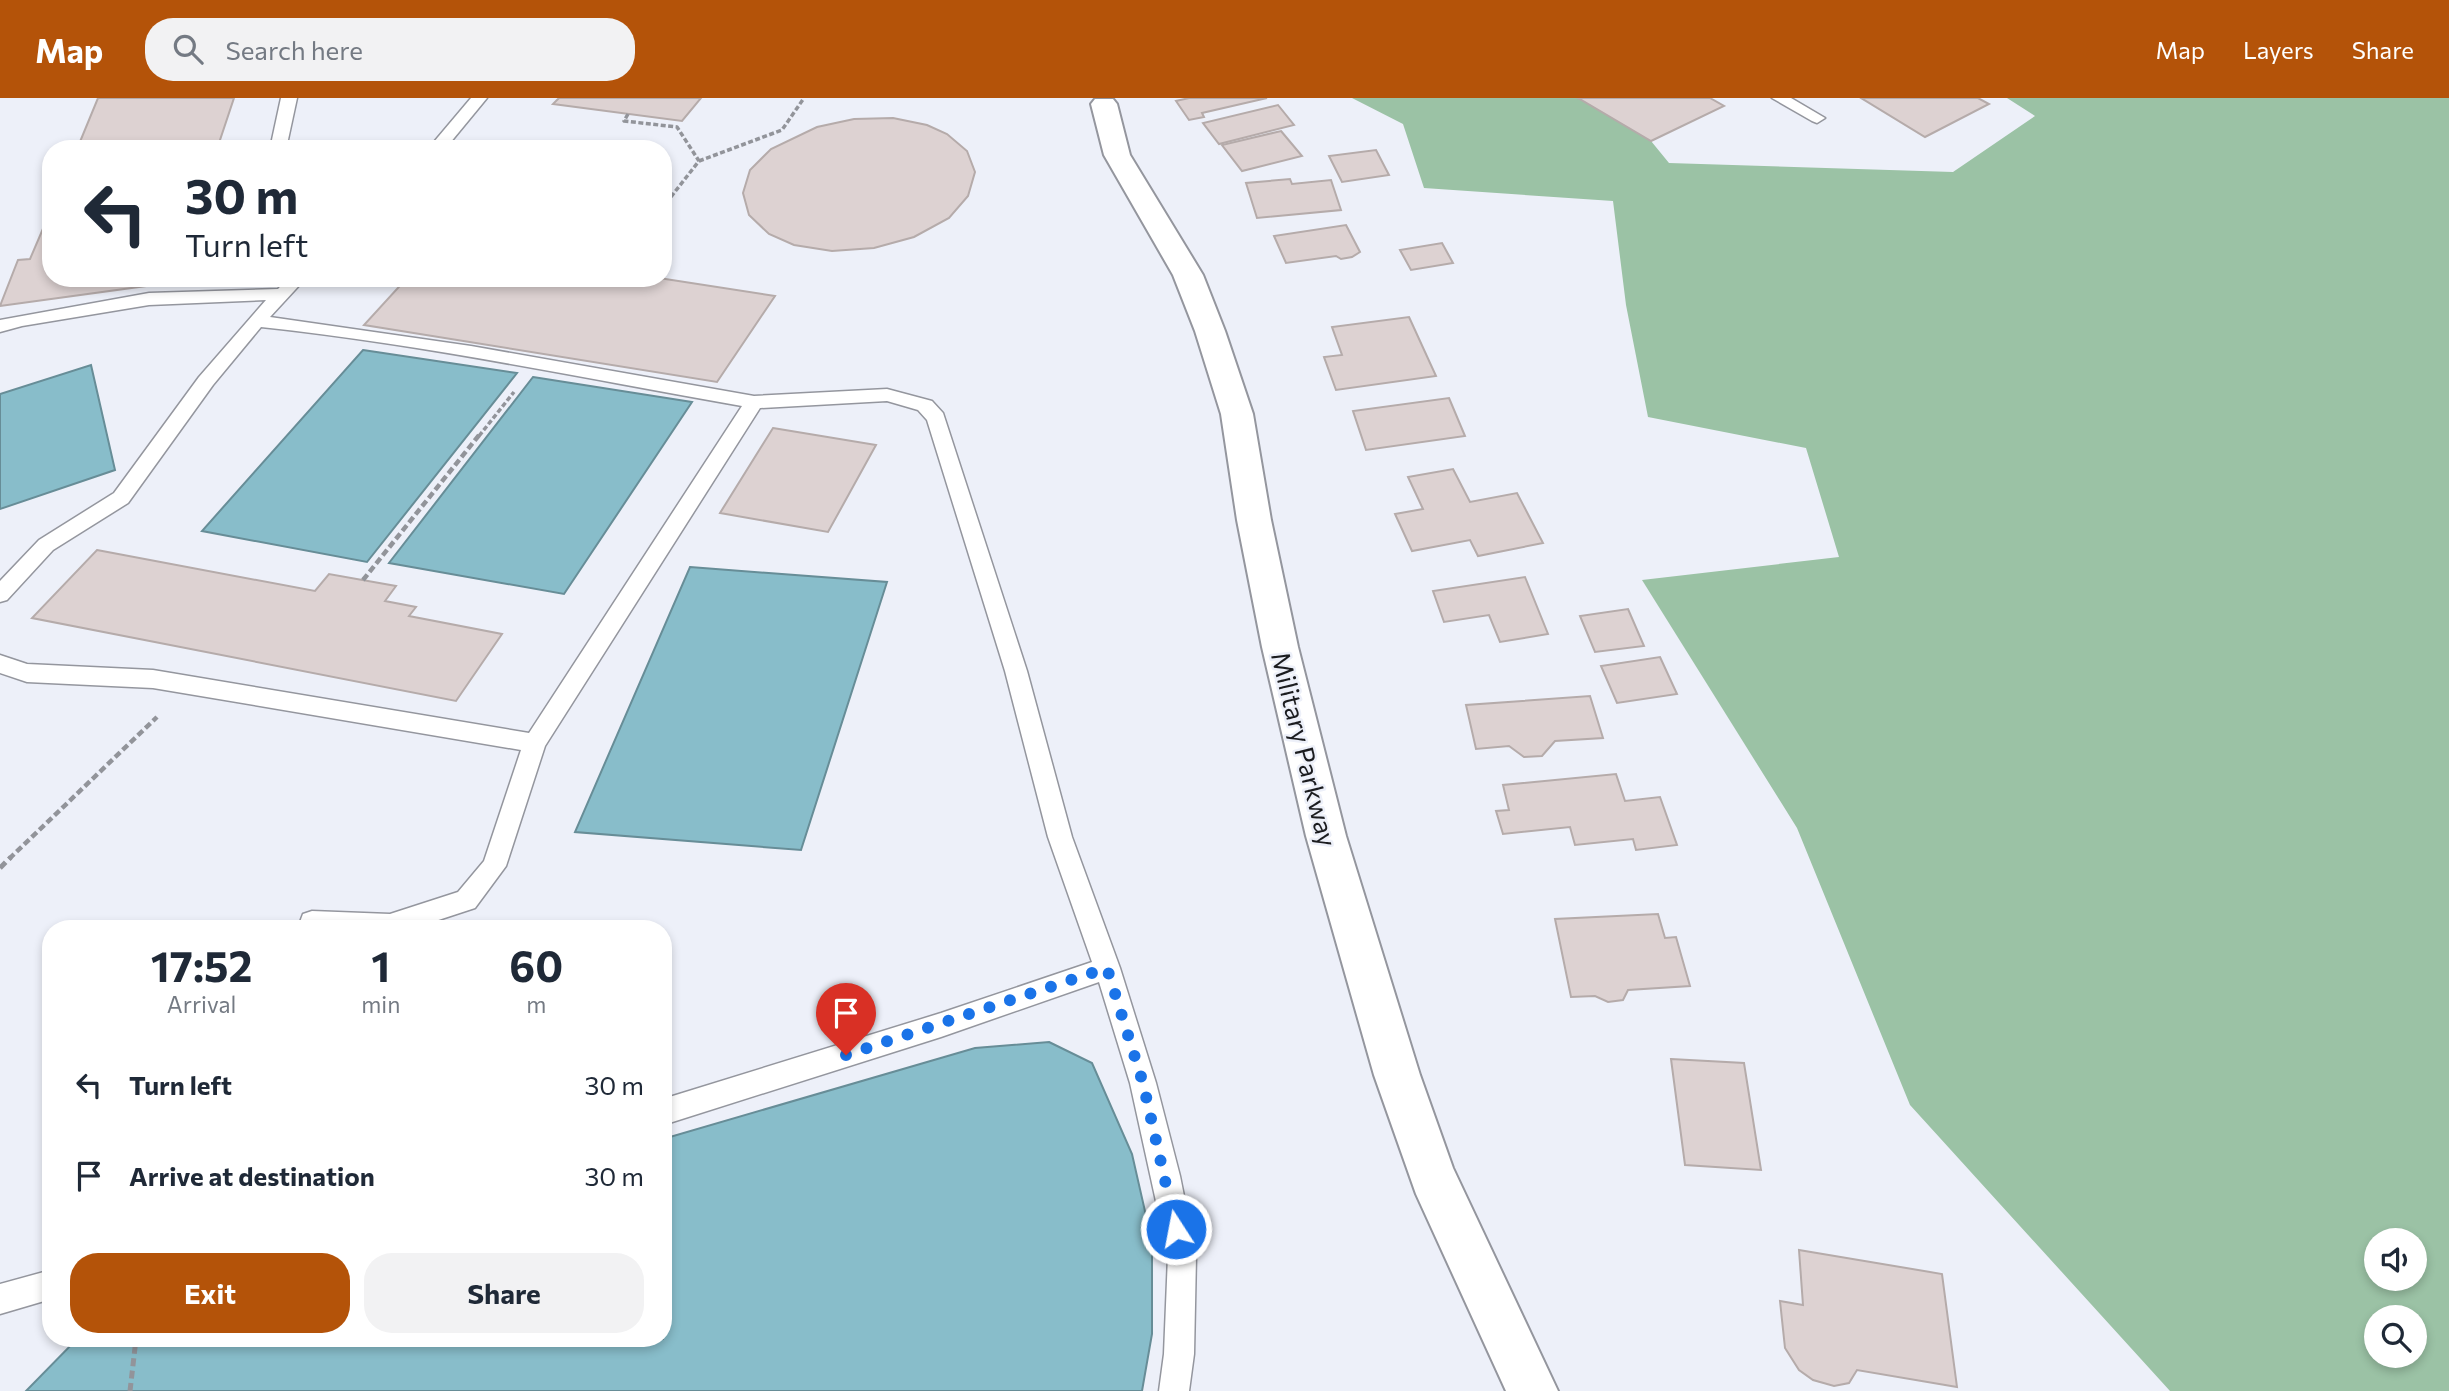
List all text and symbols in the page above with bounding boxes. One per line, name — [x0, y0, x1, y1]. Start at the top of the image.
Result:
search box — [145, 18, 635, 81]
text: Map — [35, 29, 103, 70]
icon: search — [169, 30, 207, 68]
text: Search here — [225, 34, 363, 65]
text: Map — [2156, 35, 2205, 64]
text: Layers — [2243, 35, 2314, 64]
text: Share — [2352, 35, 2414, 64]
text: 30 m — [185, 164, 298, 224]
icon: left — [70, 168, 161, 259]
text: Turn left — [185, 224, 309, 264]
street label: Military Parkway — [1266, 648, 1344, 850]
text: 17:52 — [151, 939, 252, 991]
text: 1 — [371, 939, 390, 991]
text: 60 — [509, 939, 563, 991]
pin — [816, 983, 876, 1055]
text: Arrival — [167, 990, 236, 1018]
text: min — [361, 990, 400, 1018]
text: m — [526, 990, 546, 1018]
icon: arrive — [827, 994, 865, 1032]
icon: left — [70, 1066, 108, 1104]
text: Turn left — [129, 1069, 232, 1100]
text: 30 m — [585, 1069, 644, 1100]
icon: arrive — [70, 1157, 108, 1195]
text: Arrive at destination — [129, 1160, 375, 1191]
text: 30 m — [585, 1160, 644, 1191]
position arrow — [1139, 1192, 1213, 1266]
map controls — [2364, 1228, 2427, 1368]
button: sound — [2364, 1228, 2427, 1291]
button: Exit — [70, 1253, 350, 1333]
button: Share — [364, 1253, 644, 1333]
button: search — [2364, 1305, 2427, 1368]

